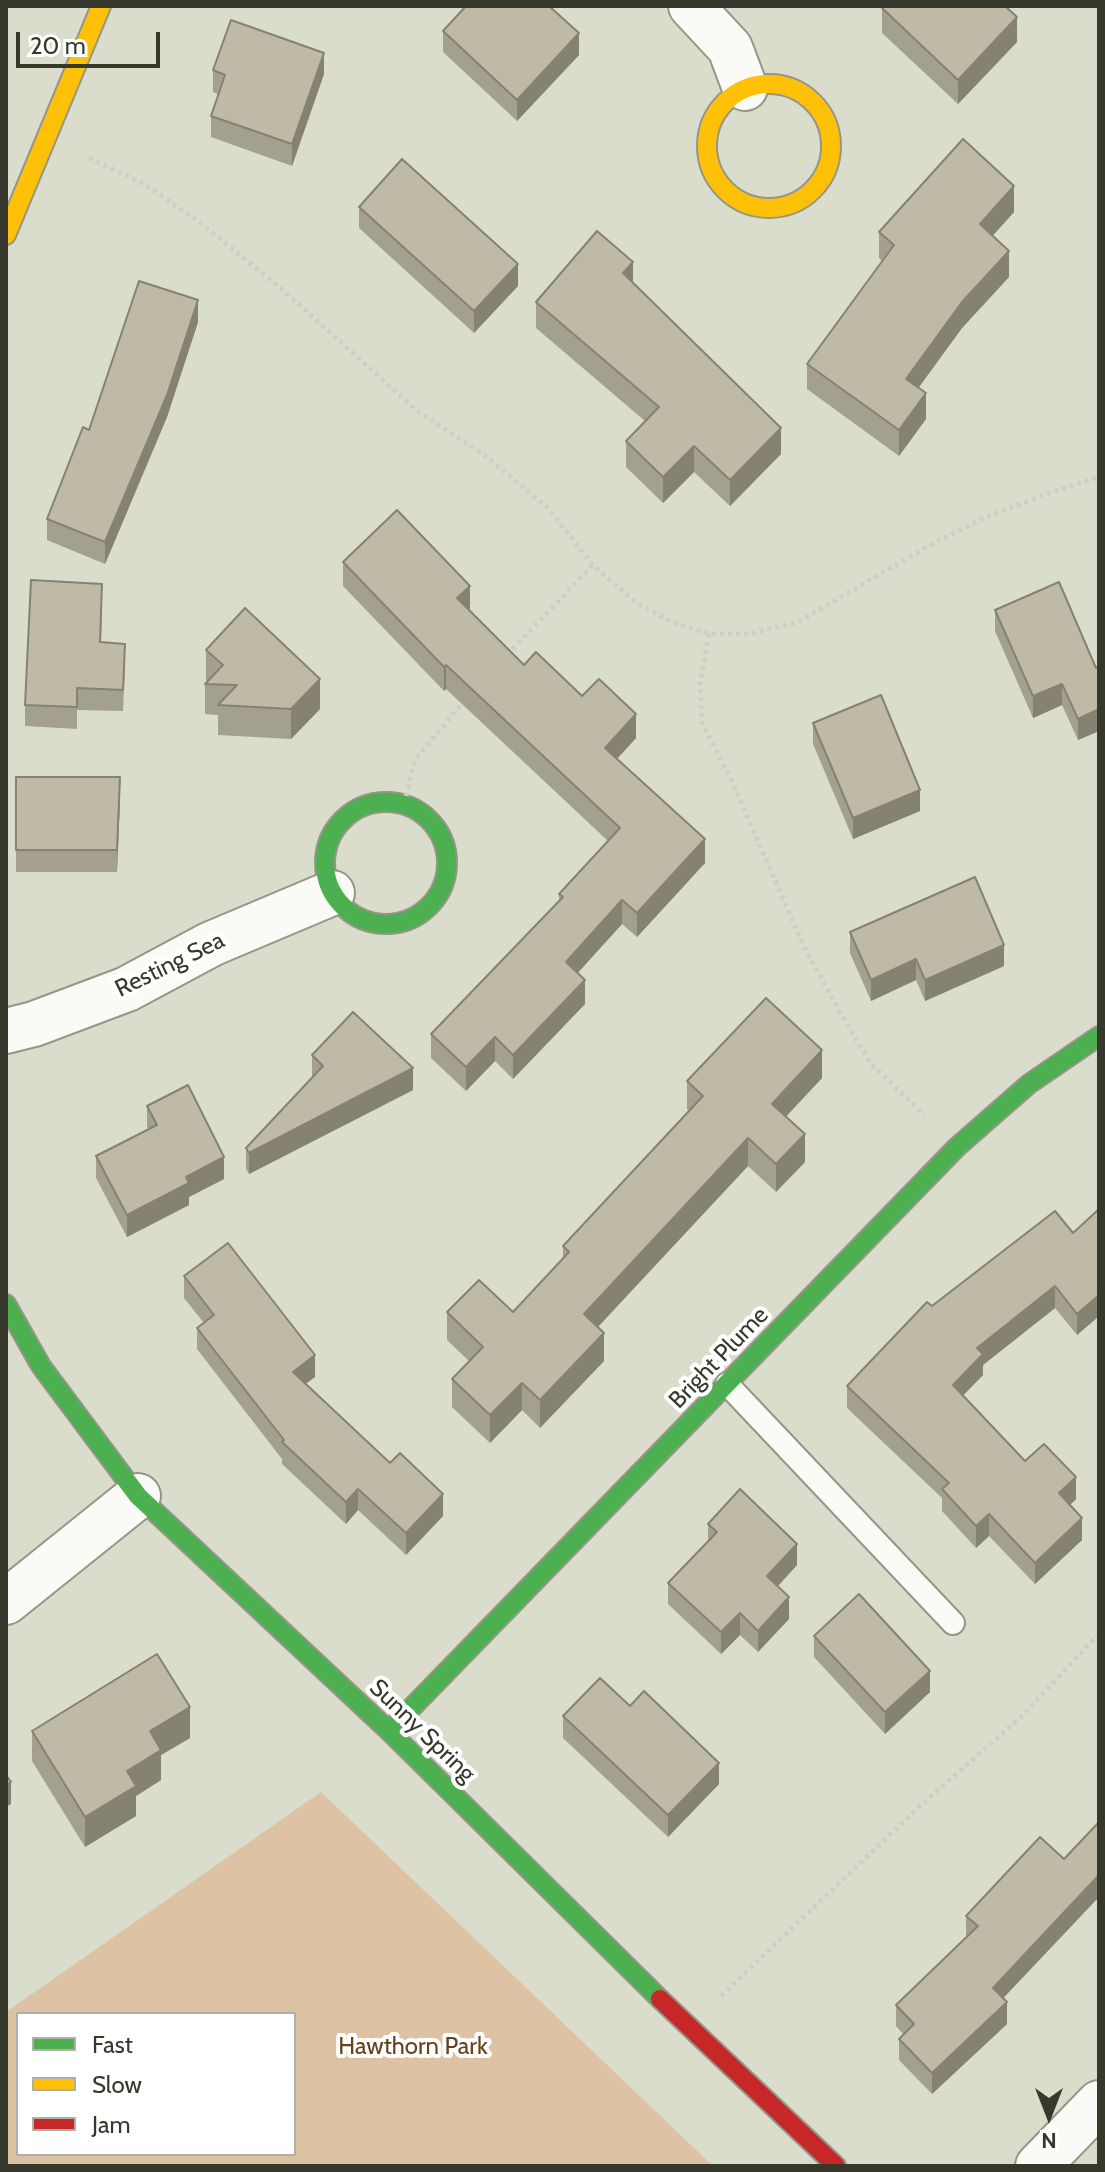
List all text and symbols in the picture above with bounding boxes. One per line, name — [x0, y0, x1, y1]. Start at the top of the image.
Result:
scale bar — [20, 16, 164, 66]
text: 20 m — [30, 31, 86, 60]
street label: Resting Sea — [111, 926, 229, 1004]
street label: Bright Plume — [663, 1301, 775, 1415]
street label: Sunny Spring — [363, 1673, 481, 1789]
legend — [16, 2012, 296, 2156]
text: Fast — [92, 2030, 133, 2059]
park label: Hawthorn Park — [338, 2033, 488, 2061]
text: Slow — [92, 2070, 142, 2099]
north arrow — [1009, 2076, 1089, 2156]
text: Jam — [92, 2110, 130, 2139]
text: N — [1041, 2127, 1057, 2154]

